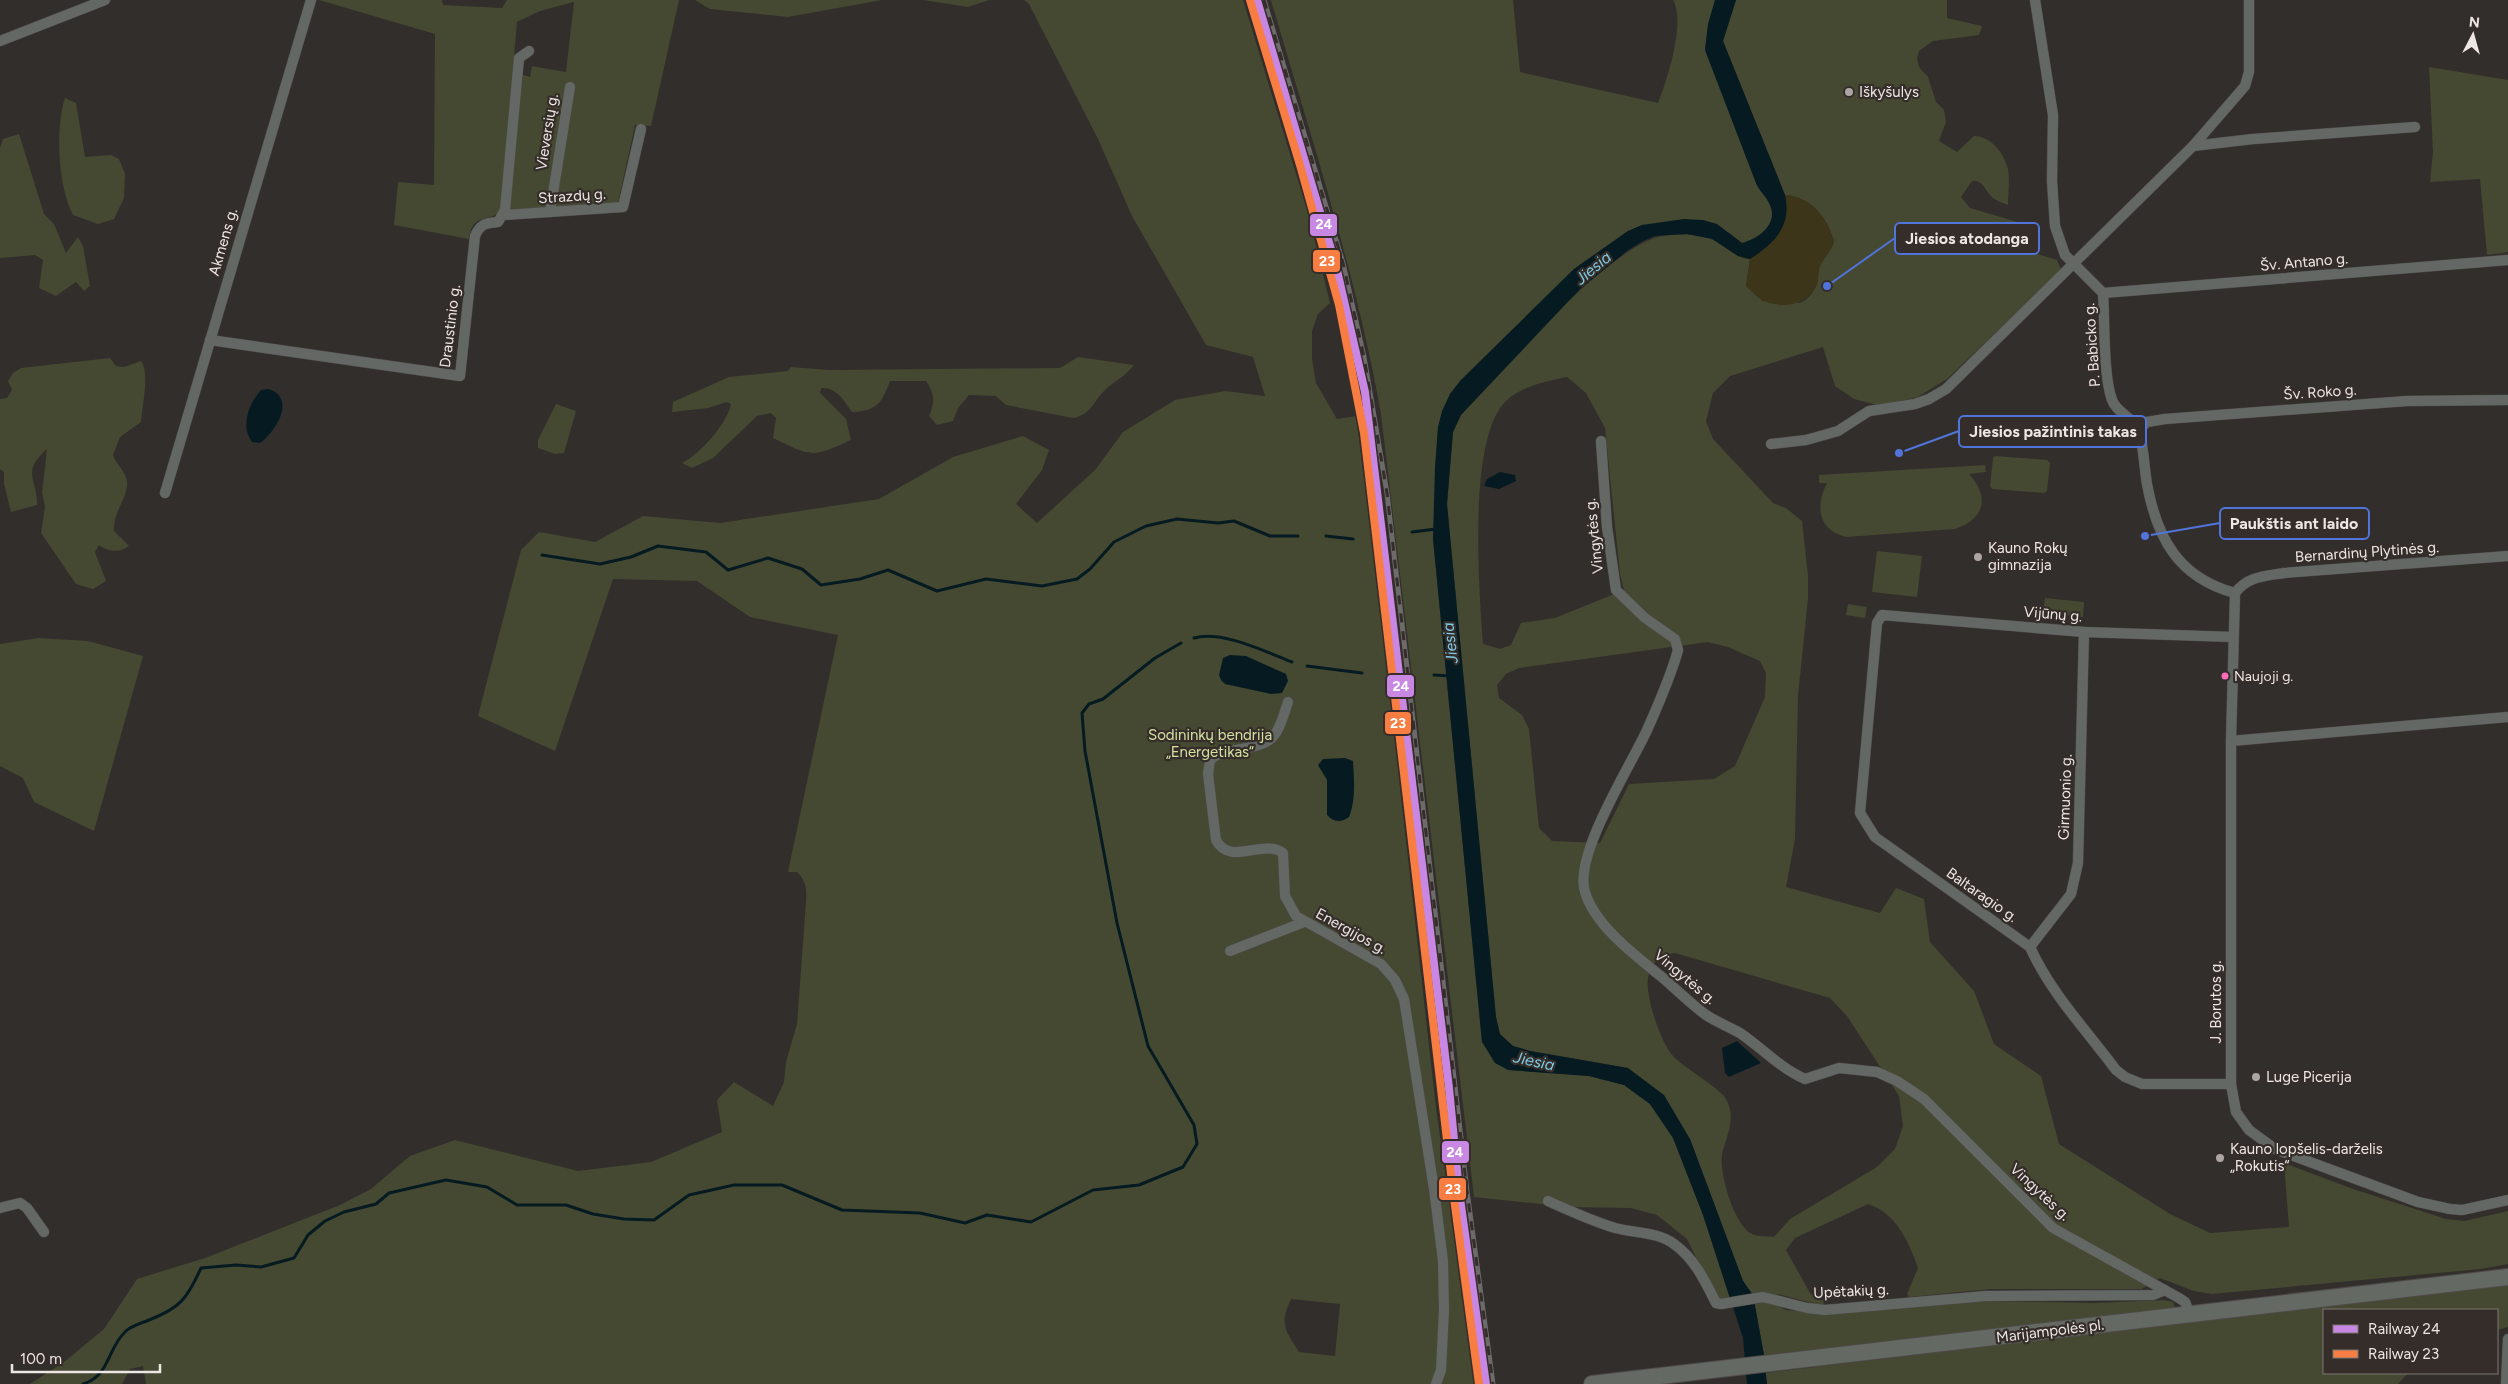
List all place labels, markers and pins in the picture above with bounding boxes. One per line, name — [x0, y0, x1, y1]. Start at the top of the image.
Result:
place label: Iškyšulys — [1859, 83, 1919, 101]
marker: Iškyšulys — [1843, 86, 1855, 98]
callout: Jiesios atodanga — [1895, 223, 2039, 254]
callout: Jiesios pažintinis takas — [1959, 416, 2146, 447]
callout: Paukštis ant laido — [2220, 508, 2369, 539]
place label: Kauno Rokų gimnazija — [1988, 539, 2068, 574]
marker: Kauno Rokų gimnazija — [1972, 551, 1984, 563]
place label: Naujoji g. — [2234, 668, 2293, 685]
marker: Naujoji g. — [2220, 671, 2230, 681]
place label: Luge Picerija — [2266, 1068, 2352, 1086]
marker: Luge Picerija — [2250, 1071, 2262, 1083]
place label: Kauno lopšelis-darželis „Rokutis“ — [2230, 1140, 2383, 1175]
marker: Kauno lopšelis-darželis „Rokutis“ — [2214, 1152, 2226, 1164]

